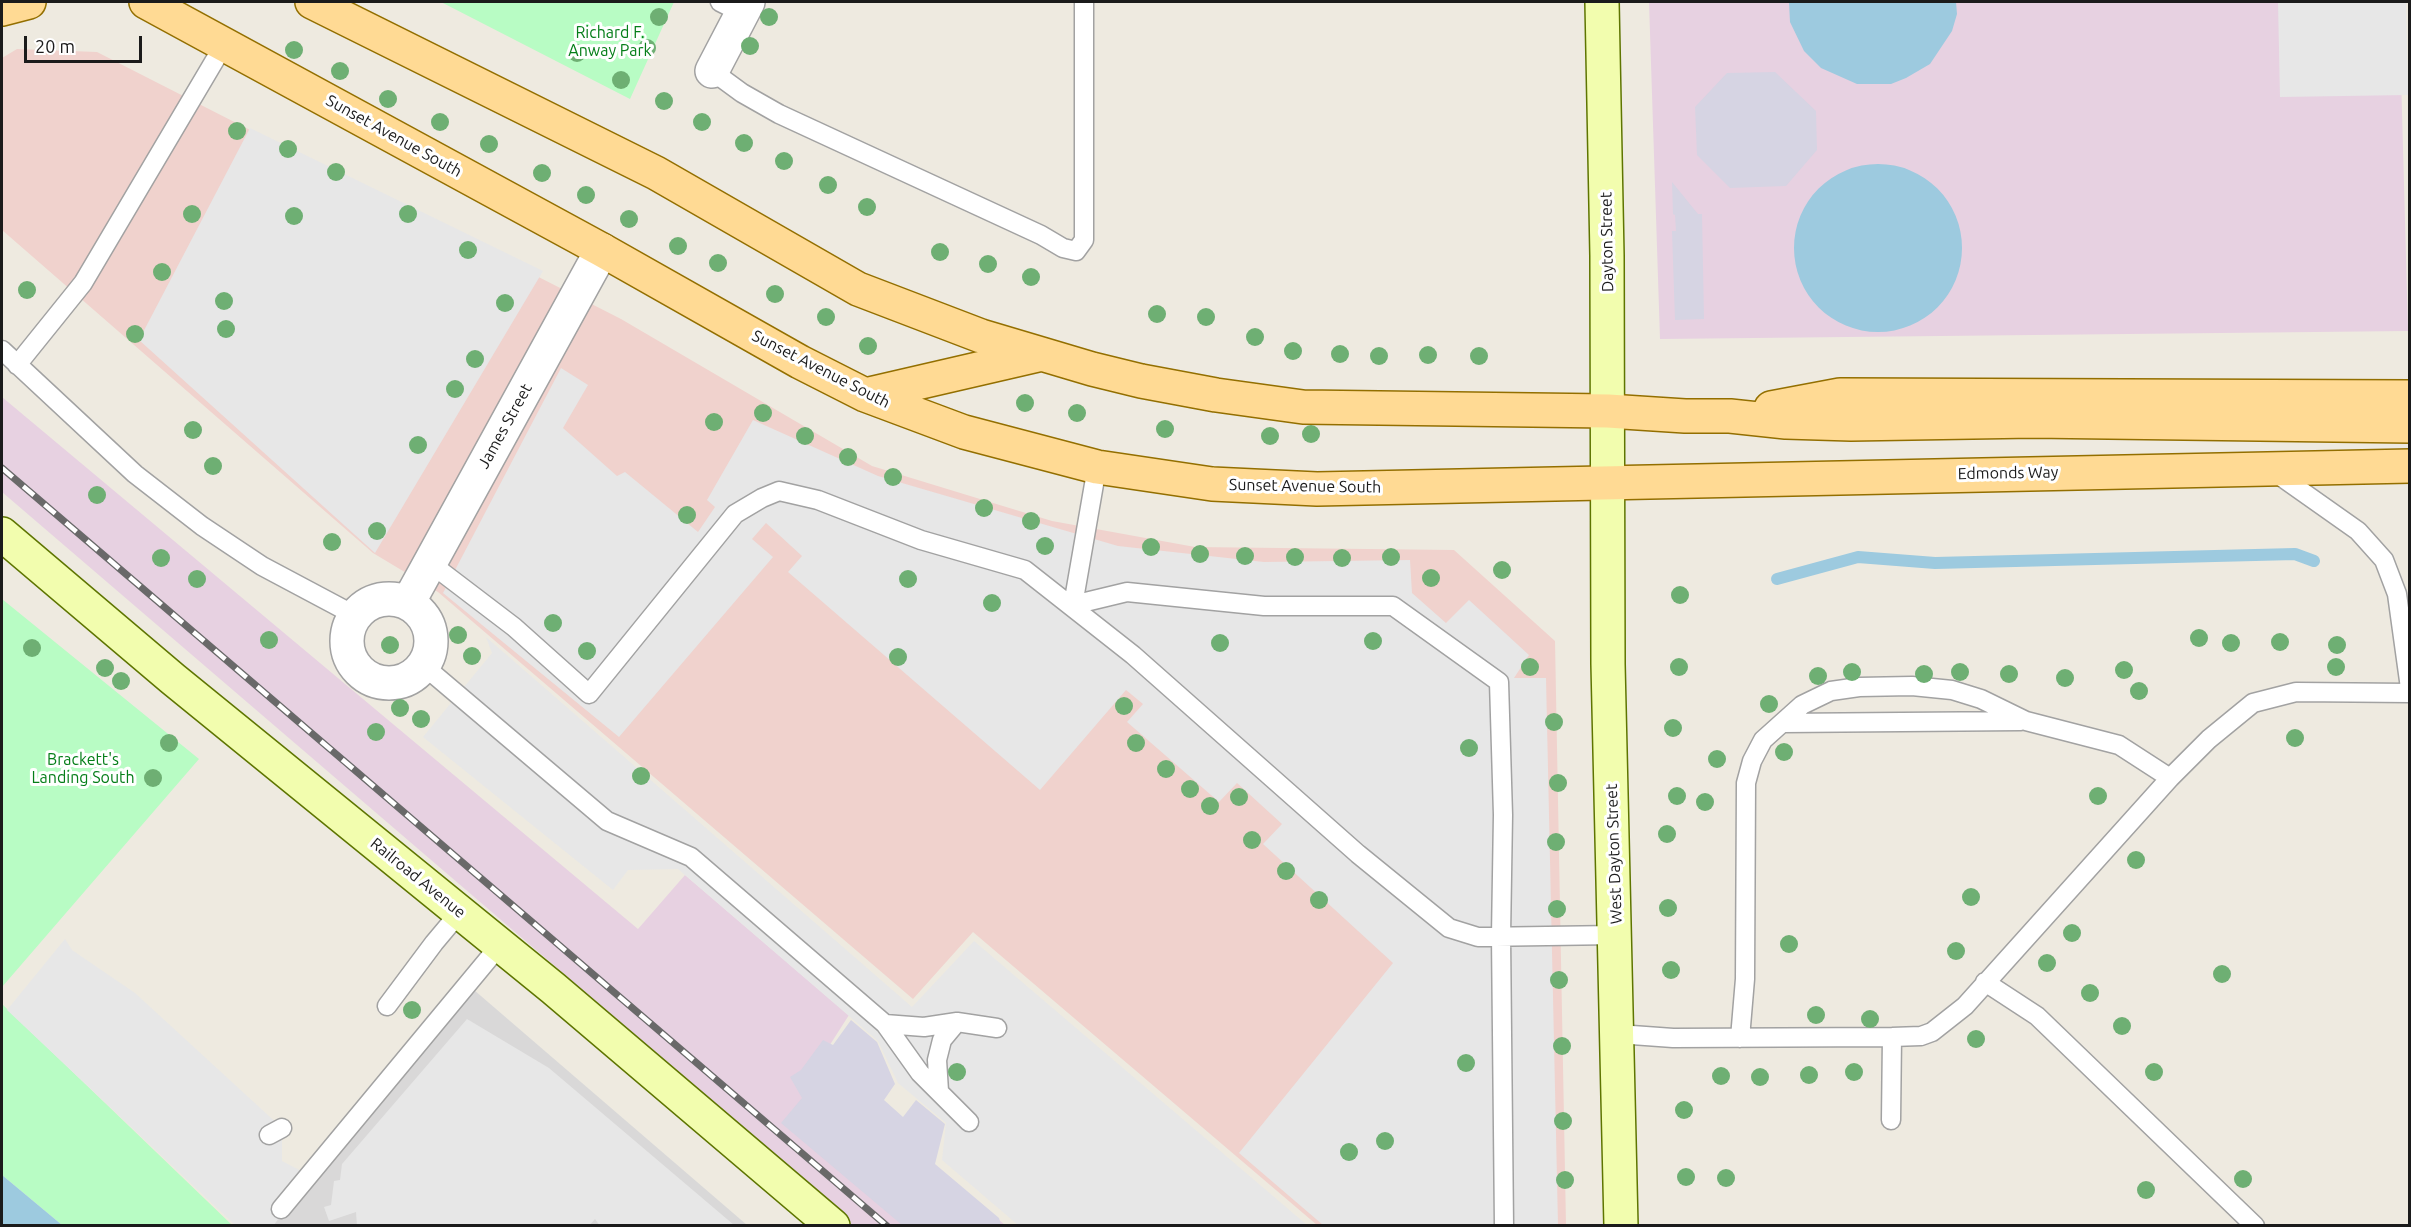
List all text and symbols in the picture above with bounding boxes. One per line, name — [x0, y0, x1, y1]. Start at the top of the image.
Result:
park label: Richard F. Anway Park — [568, 23, 652, 61]
scale bar — [27, 24, 146, 62]
text: 20 m — [35, 36, 75, 56]
street label: Sunset Avenue South — [323, 91, 465, 181]
street label: Dayton Street — [1597, 192, 1617, 292]
street label: Sunset Avenue South — [749, 326, 893, 412]
street label: James Street — [474, 380, 536, 472]
street label: Edmonds Way — [1957, 463, 2059, 483]
street label: Sunset Avenue South — [1229, 475, 1381, 497]
park label: Brackett's Landing South — [31, 750, 135, 788]
street label: West Dayton Street — [1602, 783, 1626, 925]
street label: Railroad Avenue — [367, 834, 469, 922]

